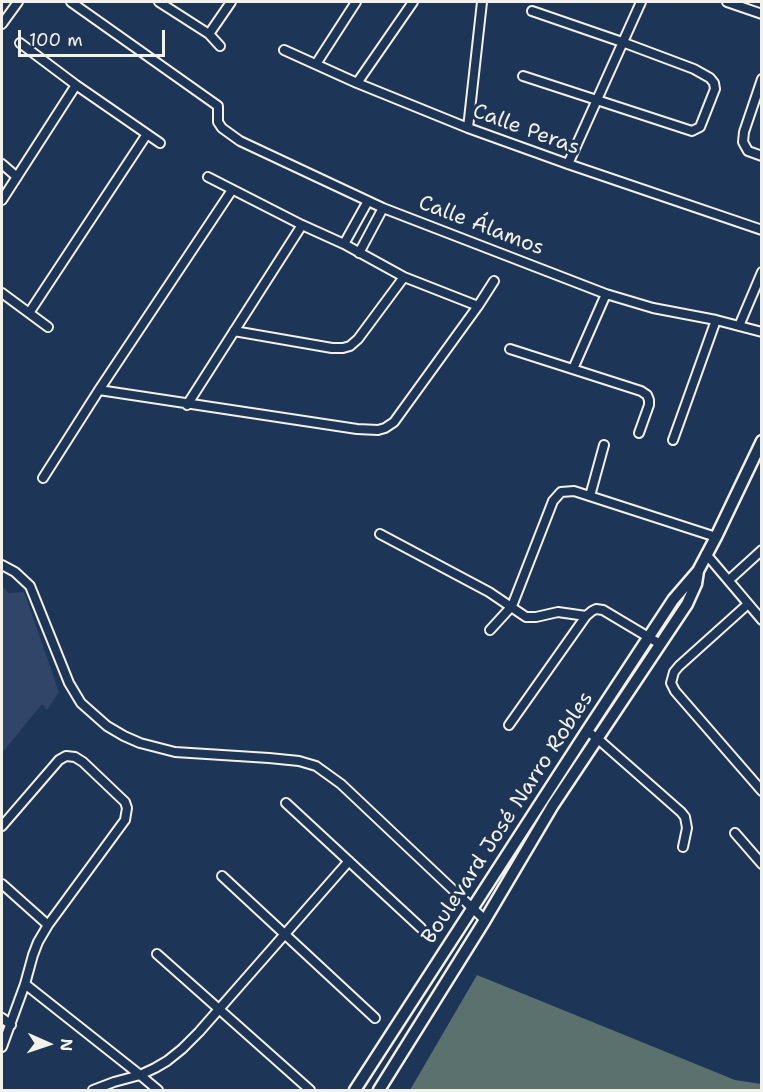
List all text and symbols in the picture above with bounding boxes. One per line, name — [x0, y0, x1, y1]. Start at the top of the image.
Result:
scale bar — [21, 18, 168, 56]
text: 100 m — [29, 28, 83, 52]
street label: Calle Peras — [469, 99, 583, 161]
street label: Calle Álamos — [415, 191, 547, 261]
street label: Boulevard José Narro Robles — [417, 687, 599, 949]
north arrow — [18, 1014, 78, 1074]
text: N — [56, 1038, 77, 1052]

